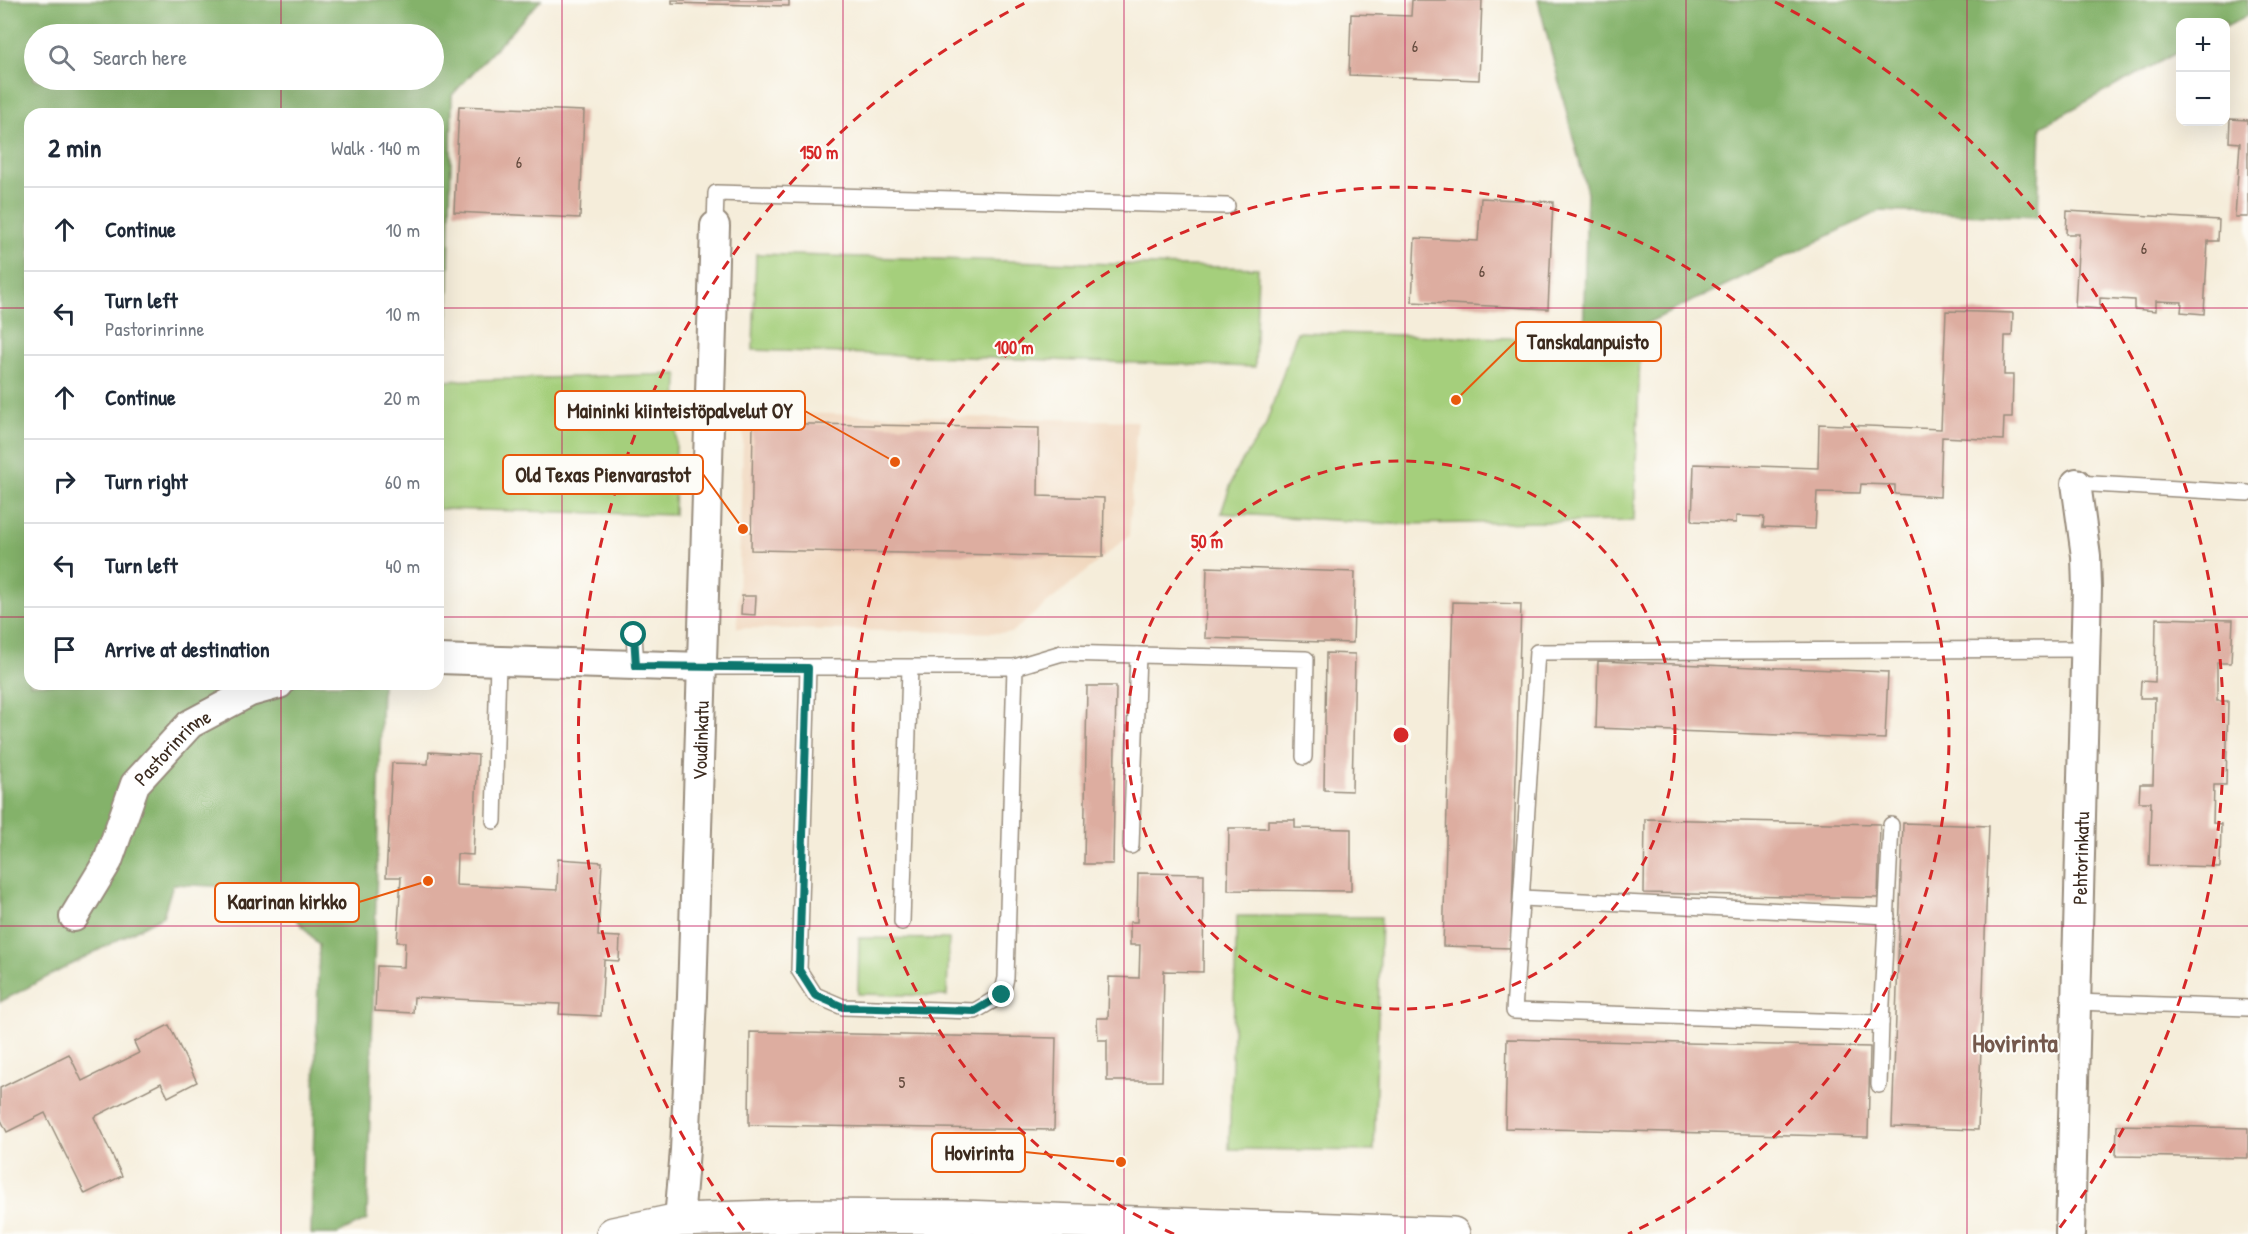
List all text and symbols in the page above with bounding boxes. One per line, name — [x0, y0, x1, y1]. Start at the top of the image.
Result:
map controls — [2176, 18, 2230, 126]
button: + — [2176, 18, 2230, 72]
search box — [24, 24, 444, 90]
house number: 6 — [1412, 35, 1418, 57]
icon: search — [45, 41, 78, 74]
text: Search here — [93, 42, 187, 72]
button: − — [2176, 72, 2230, 126]
text: 2 min — [48, 130, 101, 165]
text: Walk · 140 m — [331, 134, 420, 161]
text: 150 m — [800, 140, 838, 165]
house number: 6 — [516, 151, 522, 173]
icon: ahead — [48, 213, 81, 246]
text: Continue — [105, 214, 176, 244]
text: 10 m — [386, 216, 420, 243]
house number: 6 — [2141, 237, 2147, 259]
house number: 6 — [1479, 260, 1485, 282]
text: Turn left — [105, 285, 178, 315]
icon: left — [48, 297, 81, 330]
text: 10 m — [386, 300, 420, 327]
text: Pastorinrinne — [105, 315, 205, 342]
callout: Tanskalanpuisto — [1516, 322, 1661, 361]
text: Tanskalanpuisto — [1526, 327, 1649, 357]
text: 100 m — [994, 335, 1034, 360]
icon: ahead — [48, 381, 81, 414]
text: Continue — [105, 382, 176, 412]
text: 20 m — [383, 384, 420, 411]
callout: Maininki kiinteistöpalvelut OY — [555, 391, 805, 430]
text: Maininki kiinteistöpalvelut OY — [567, 396, 794, 426]
callout: Old Texas Pienvarastot — [503, 455, 703, 494]
text: Old Texas Pienvarastot — [515, 460, 692, 489]
icon: right — [48, 465, 81, 498]
text: Turn right — [105, 466, 188, 496]
text: 60 m — [385, 468, 420, 495]
text: 50 m — [1191, 529, 1223, 554]
icon: left — [48, 549, 81, 582]
text: Turn left — [105, 550, 178, 580]
text: 40 m — [385, 552, 420, 579]
route start — [620, 621, 646, 647]
icon: arrive — [48, 633, 81, 666]
text: Arrive at destination — [105, 634, 270, 664]
street label: Voudinkatu — [685, 700, 714, 781]
street label: Pastorinrinne — [127, 702, 215, 791]
centre of rings — [1391, 725, 1411, 745]
street label: Pehtorinkatu — [2065, 811, 2095, 905]
callout: Kaarinan kirkko — [215, 883, 359, 922]
text: Kaarinan kirkko — [227, 887, 347, 916]
route end — [988, 981, 1014, 1007]
district label: Hovirinta — [1972, 1025, 2059, 1060]
house number: 5 — [899, 1071, 906, 1093]
callout: Hovirinta — [932, 1133, 1025, 1172]
text: Hovirinta — [944, 1138, 1014, 1167]

